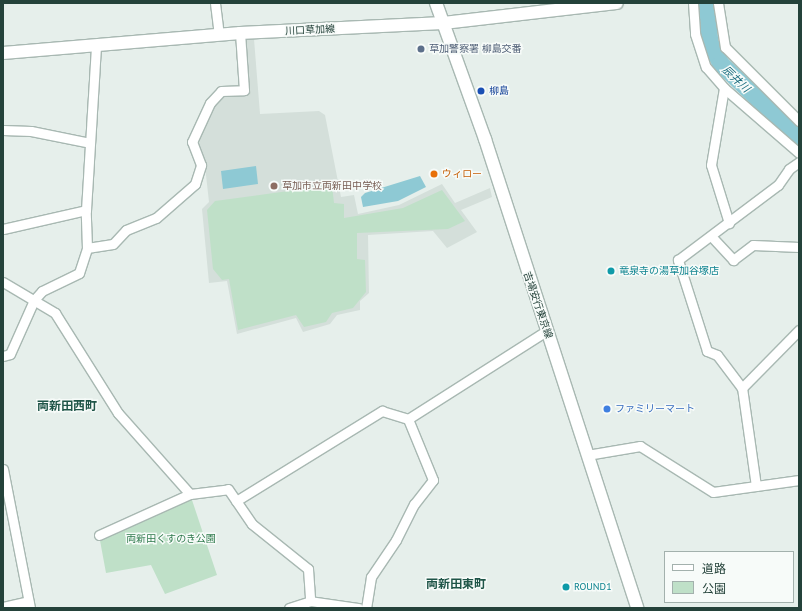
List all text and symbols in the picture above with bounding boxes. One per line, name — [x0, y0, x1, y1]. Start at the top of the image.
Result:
street label: 川口草加線 — [285, 23, 335, 37]
place label: 草加警察署 柳島交番 — [429, 43, 522, 55]
marker: 草加警察署 柳島交番 — [416, 44, 426, 54]
water label: 辰井川 — [719, 63, 753, 95]
place label: 柳島 — [489, 85, 509, 97]
marker: 柳島 — [476, 86, 486, 96]
place label: ウィロー — [442, 168, 482, 180]
marker: ウィロー — [429, 169, 439, 179]
place label: 草加市立両新田中学校 — [282, 180, 382, 192]
marker: 草加市立両新田中学校 — [269, 181, 279, 191]
place label: 竜泉寺の湯草加谷塚店 — [619, 265, 719, 277]
marker: 竜泉寺の湯草加谷塚店 — [606, 266, 616, 276]
street label: 吉場安行東京線 — [521, 270, 555, 340]
district label: 両新田西町 — [37, 399, 97, 413]
place label: ファミリーマート — [615, 403, 695, 415]
marker: ファミリーマート — [602, 404, 612, 414]
park label: 両新田くすのき公園 — [126, 533, 216, 545]
legend — [664, 551, 794, 603]
text: 道路 — [702, 561, 726, 576]
district label: 両新田東町 — [426, 577, 486, 591]
place label: ROUND1 — [574, 581, 612, 593]
text: 公園 — [702, 581, 726, 596]
marker: ROUND1 — [561, 582, 571, 592]

